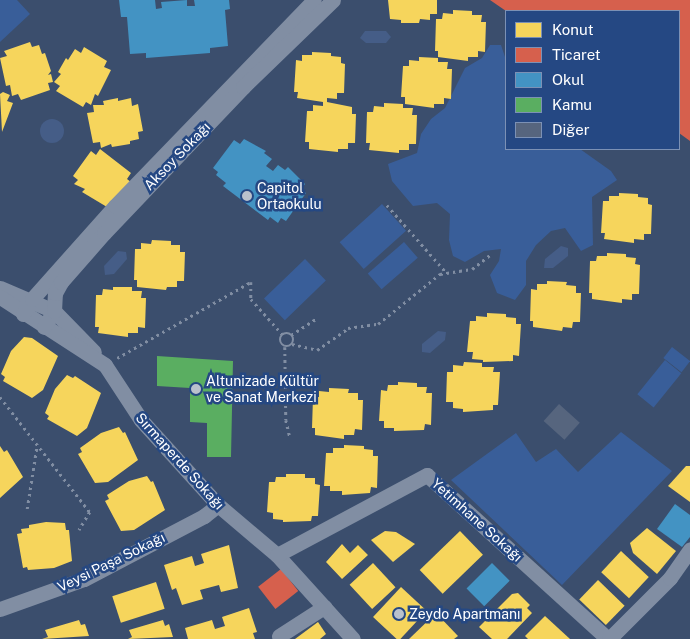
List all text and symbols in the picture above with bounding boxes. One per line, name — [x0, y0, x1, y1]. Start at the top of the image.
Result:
legend — [505, 10, 680, 150]
text: Konut — [552, 21, 593, 38]
text: Ticaret — [552, 46, 601, 63]
text: Okul — [552, 71, 585, 88]
text: Kamu — [552, 96, 592, 113]
street label: Aksoy Sokağı — [140, 118, 214, 194]
text: Diğer — [552, 121, 590, 138]
place label: Capitol Ortaokulu — [257, 180, 322, 212]
marker: Capitol Ortaokulu — [241, 190, 253, 202]
place label: Altunizade Kültür ve Sanat Merkezi — [206, 373, 319, 406]
marker: Altunizade Kültür ve Sanat Merkezi — [190, 383, 202, 395]
street label: Sırmaperde Sokağı — [132, 409, 228, 513]
street label: Yetimhane Sokağı — [428, 475, 526, 565]
street label: Veysi Paşa Sokağı — [55, 529, 167, 595]
place label: Zeydo Apartmanı — [409, 606, 520, 622]
marker: Zeydo Apartmanı — [393, 608, 405, 620]

